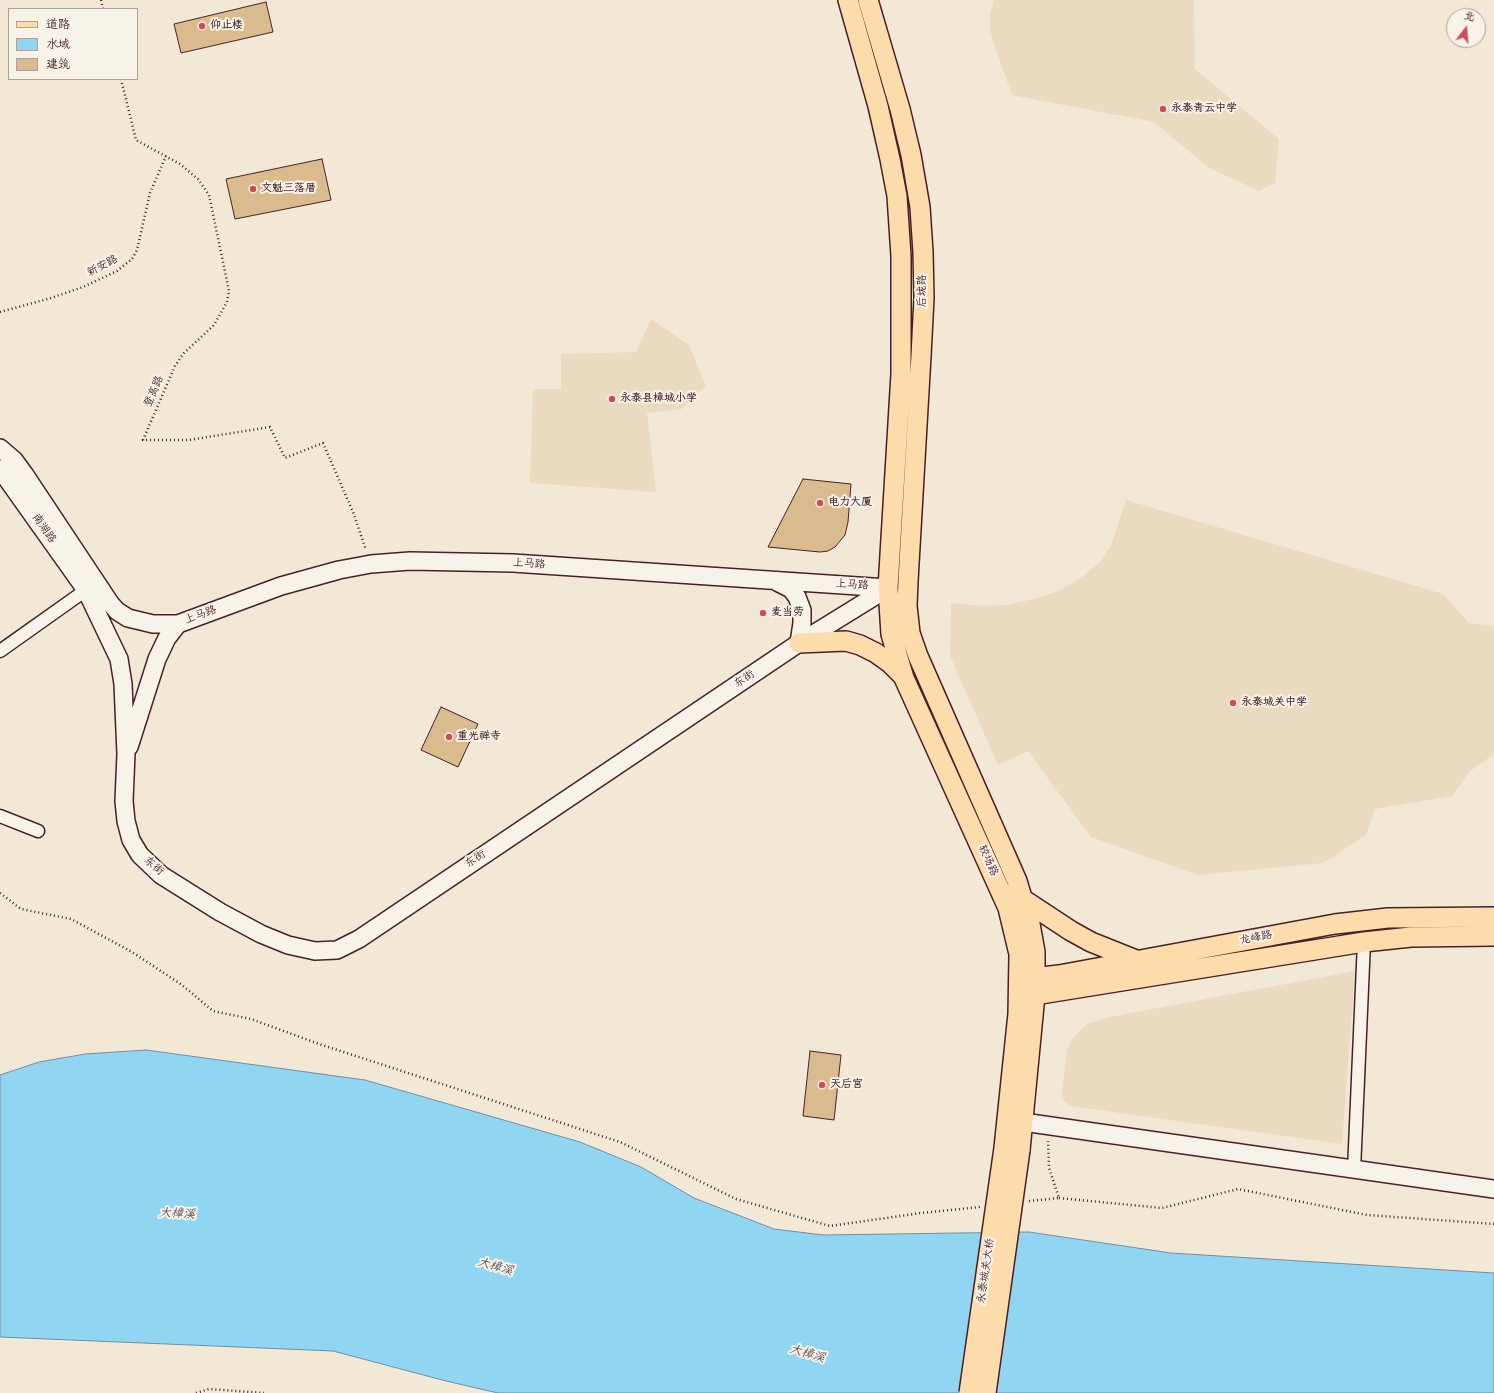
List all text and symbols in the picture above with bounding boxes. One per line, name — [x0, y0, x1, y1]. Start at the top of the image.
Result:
legend — [8, 8, 138, 80]
north arrow — [1446, 8, 1486, 48]
text: 北 — [1462, 10, 1476, 25]
text: 道路 — [46, 19, 70, 33]
place label: 仰止楼 — [210, 19, 243, 33]
marker: 仰止楼 — [197, 21, 207, 31]
text: 水域 — [46, 39, 70, 53]
text: 建筑 — [46, 59, 70, 73]
place label: 永泰青云中学 — [1171, 102, 1237, 116]
marker: 永泰青云中学 — [1158, 104, 1168, 114]
place label: 文魁三落厝 — [261, 182, 316, 196]
marker: 文魁三落厝 — [248, 184, 258, 194]
street label: 新安路 — [85, 253, 121, 281]
street label: 后垅路 — [916, 275, 930, 307]
street label: 登高路 — [142, 374, 168, 410]
place label: 永泰县樟城小学 — [620, 392, 697, 406]
marker: 永泰县樟城小学 — [607, 394, 617, 404]
place label: 电力大厦 — [828, 496, 872, 510]
marker: 电力大厦 — [815, 498, 825, 508]
street label: 南湖路 — [28, 512, 58, 546]
street label: 上马路 — [512, 557, 546, 573]
street label: 上马路 — [835, 579, 869, 593]
street label: 上马路 — [183, 604, 219, 628]
place label: 麦当劳 — [771, 606, 804, 620]
marker: 麦当劳 — [758, 608, 768, 618]
street label: 东街 — [732, 668, 758, 692]
place label: 永泰城关中学 — [1241, 696, 1307, 710]
marker: 永泰城关中学 — [1228, 698, 1238, 708]
place label: 重光禅寺 — [457, 730, 501, 744]
marker: 重光禅寺 — [444, 732, 454, 742]
street label: 较场路 — [974, 843, 1000, 879]
street label: 东街 — [463, 848, 489, 872]
street label: 东街 — [140, 855, 166, 879]
street label: 龙峰路 — [1239, 929, 1273, 949]
place label: 天后宫 — [830, 1078, 863, 1092]
marker: 天后宫 — [817, 1080, 827, 1090]
water label: 大樟溪 — [159, 1207, 195, 1223]
street label: 永泰城关大桥 — [976, 1237, 998, 1305]
water label: 大樟溪 — [476, 1256, 514, 1280]
water label: 大樟溪 — [788, 1343, 826, 1367]

